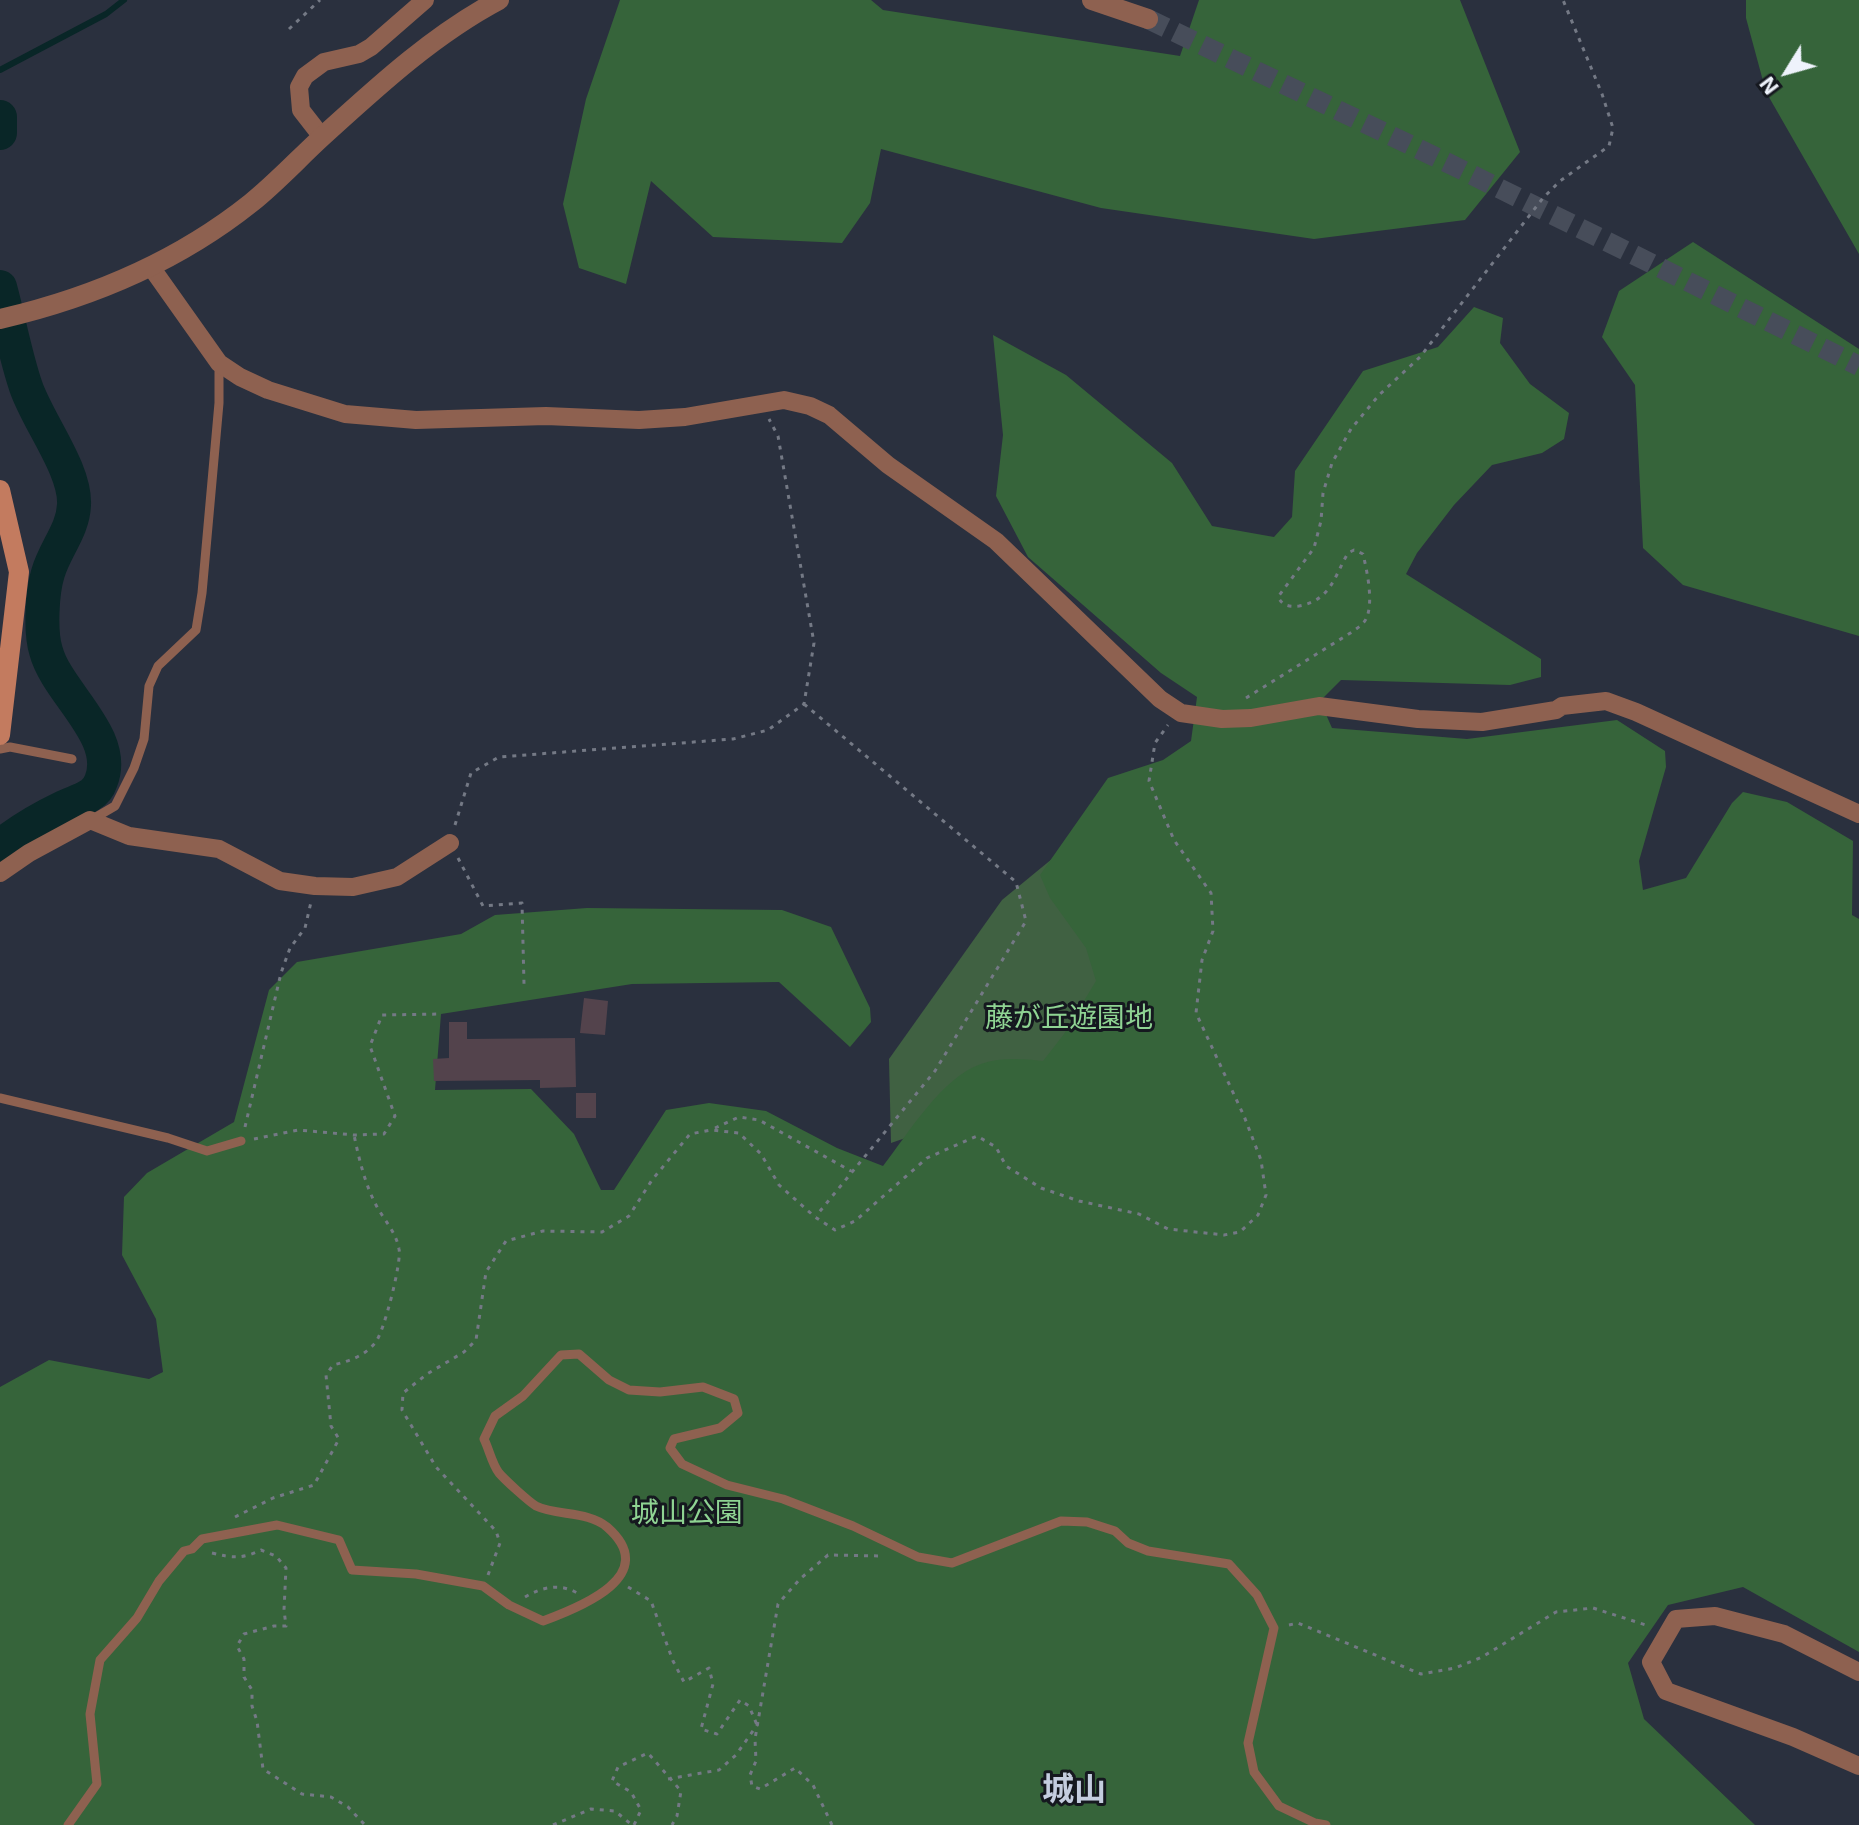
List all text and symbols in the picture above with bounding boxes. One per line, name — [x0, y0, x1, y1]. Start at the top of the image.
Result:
north arrow — [1747, 32, 1827, 112]
text: N — [1753, 72, 1783, 101]
park label: 藤が丘遊園地 — [985, 1001, 1153, 1035]
park label: 城山公園 — [631, 1496, 743, 1530]
district label: 城山 — [1042, 1770, 1106, 1808]

